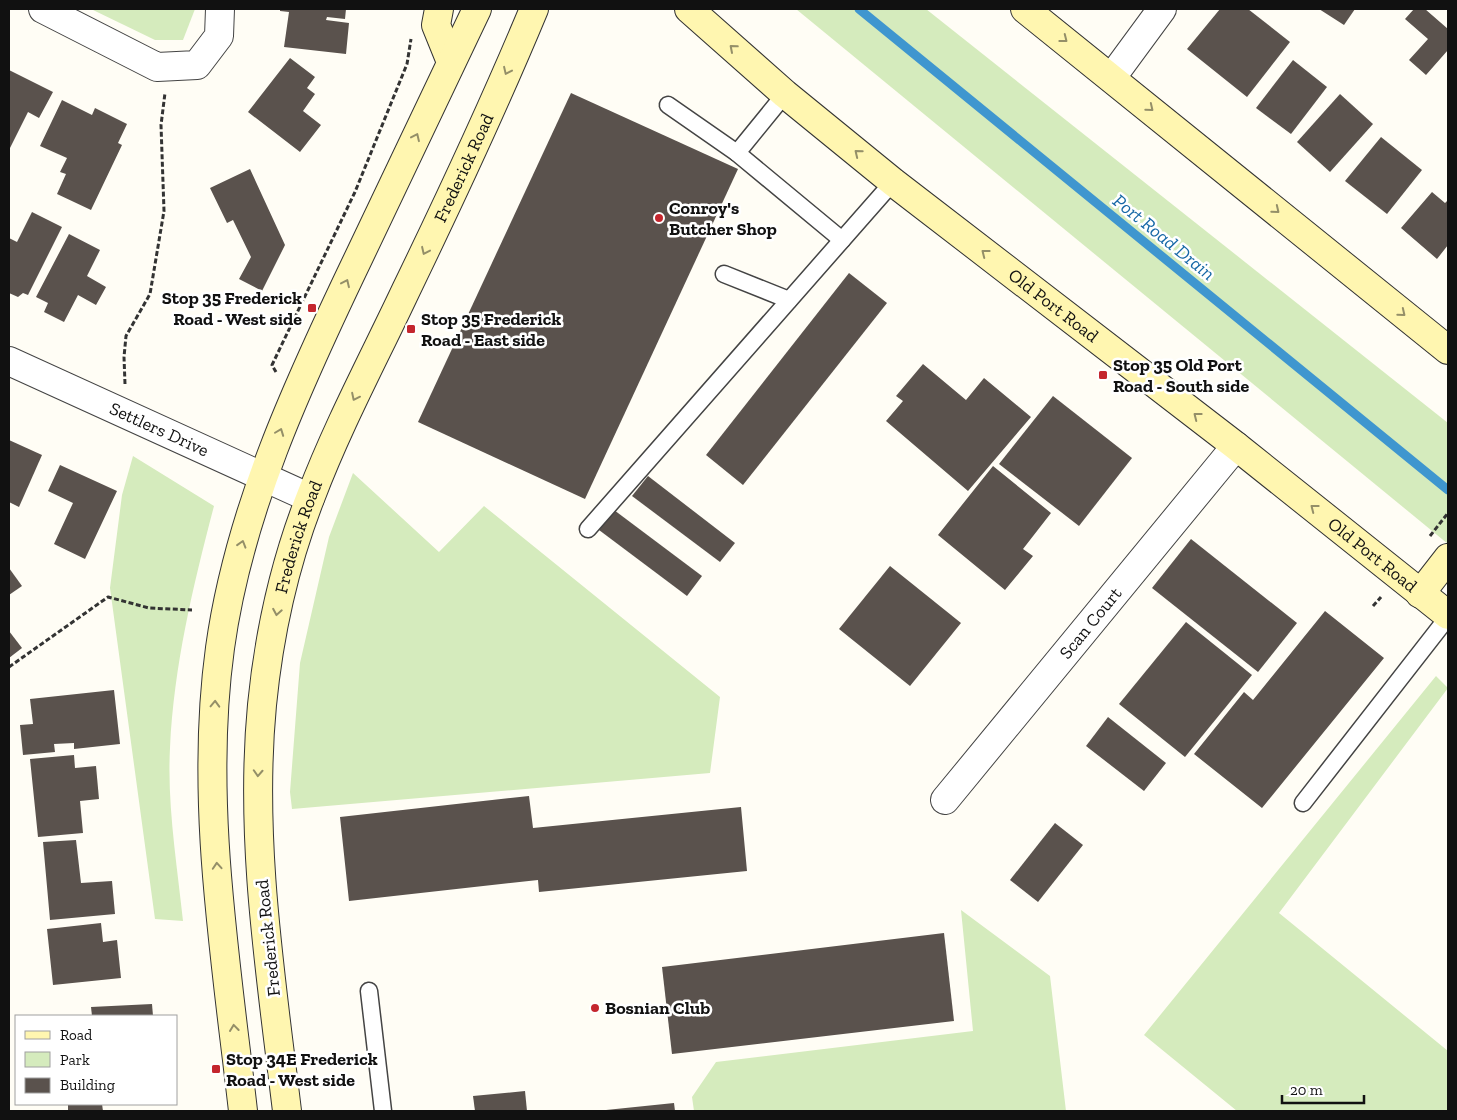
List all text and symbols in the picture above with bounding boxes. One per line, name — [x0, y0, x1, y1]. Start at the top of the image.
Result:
one-way arrow — [1058, 33, 1067, 42]
one-way arrow — [730, 45, 739, 54]
one-way arrow — [502, 66, 513, 75]
one-way arrow — [1144, 102, 1153, 111]
street label: Frederick Road — [429, 110, 498, 226]
one-way arrow — [410, 133, 420, 142]
one-way arrow — [854, 149, 863, 158]
water label: Port Road Drain — [1108, 189, 1220, 285]
place label: Conroy's Butcher Shop — [669, 197, 777, 240]
one-way arrow — [1270, 205, 1279, 213]
marker: Conroy's Butcher Shop — [653, 212, 665, 224]
one-way arrow — [420, 246, 431, 255]
one-way arrow — [982, 250, 991, 259]
street label: Old Port Road — [1004, 264, 1103, 347]
one-way arrow — [340, 279, 350, 288]
place label: Stop 35 Frederick Road - West side — [162, 287, 302, 330]
marker: Stop 35 Frederick Road - West side — [306, 302, 318, 314]
one-way arrow — [1396, 307, 1405, 315]
place label: Stop 35 Frederick Road - East side — [421, 308, 561, 351]
marker: Stop 35 Frederick Road - East side — [405, 323, 417, 335]
place label: Stop 35 Old Port Road - South side — [1113, 354, 1250, 397]
marker: Stop 35 Old Port Road - South side — [1097, 369, 1109, 381]
one-way arrow — [350, 392, 361, 401]
street label: Settlers Drive — [106, 397, 212, 461]
one-way arrow — [1194, 414, 1203, 422]
one-way arrow — [274, 428, 285, 437]
street label: Frederick Road — [270, 477, 327, 596]
one-way arrow — [1311, 506, 1320, 514]
street label: Old Port Road — [1324, 513, 1422, 597]
one-way arrow — [236, 541, 246, 549]
street label: Scan Court — [1055, 583, 1127, 663]
one-way arrow — [272, 608, 282, 617]
one-way arrow — [210, 700, 220, 708]
one-way arrow — [253, 770, 264, 778]
one-way arrow — [211, 862, 222, 870]
street label: Frederick Road — [251, 878, 285, 998]
place label: Bosnian Club — [605, 997, 710, 1019]
marker: Bosnian Club — [589, 1002, 601, 1014]
legend — [15, 1015, 178, 1105]
one-way arrow — [229, 1024, 240, 1032]
text: Road — [60, 1026, 93, 1044]
place label: Stop 34E Frederick Road - West side — [226, 1048, 378, 1091]
text: Park — [60, 1051, 90, 1069]
marker: Stop 34E Frederick Road - West side — [210, 1063, 222, 1075]
scale bar — [1282, 1072, 1364, 1104]
text: Building — [60, 1076, 115, 1094]
text: 20 m — [1290, 1081, 1323, 1099]

